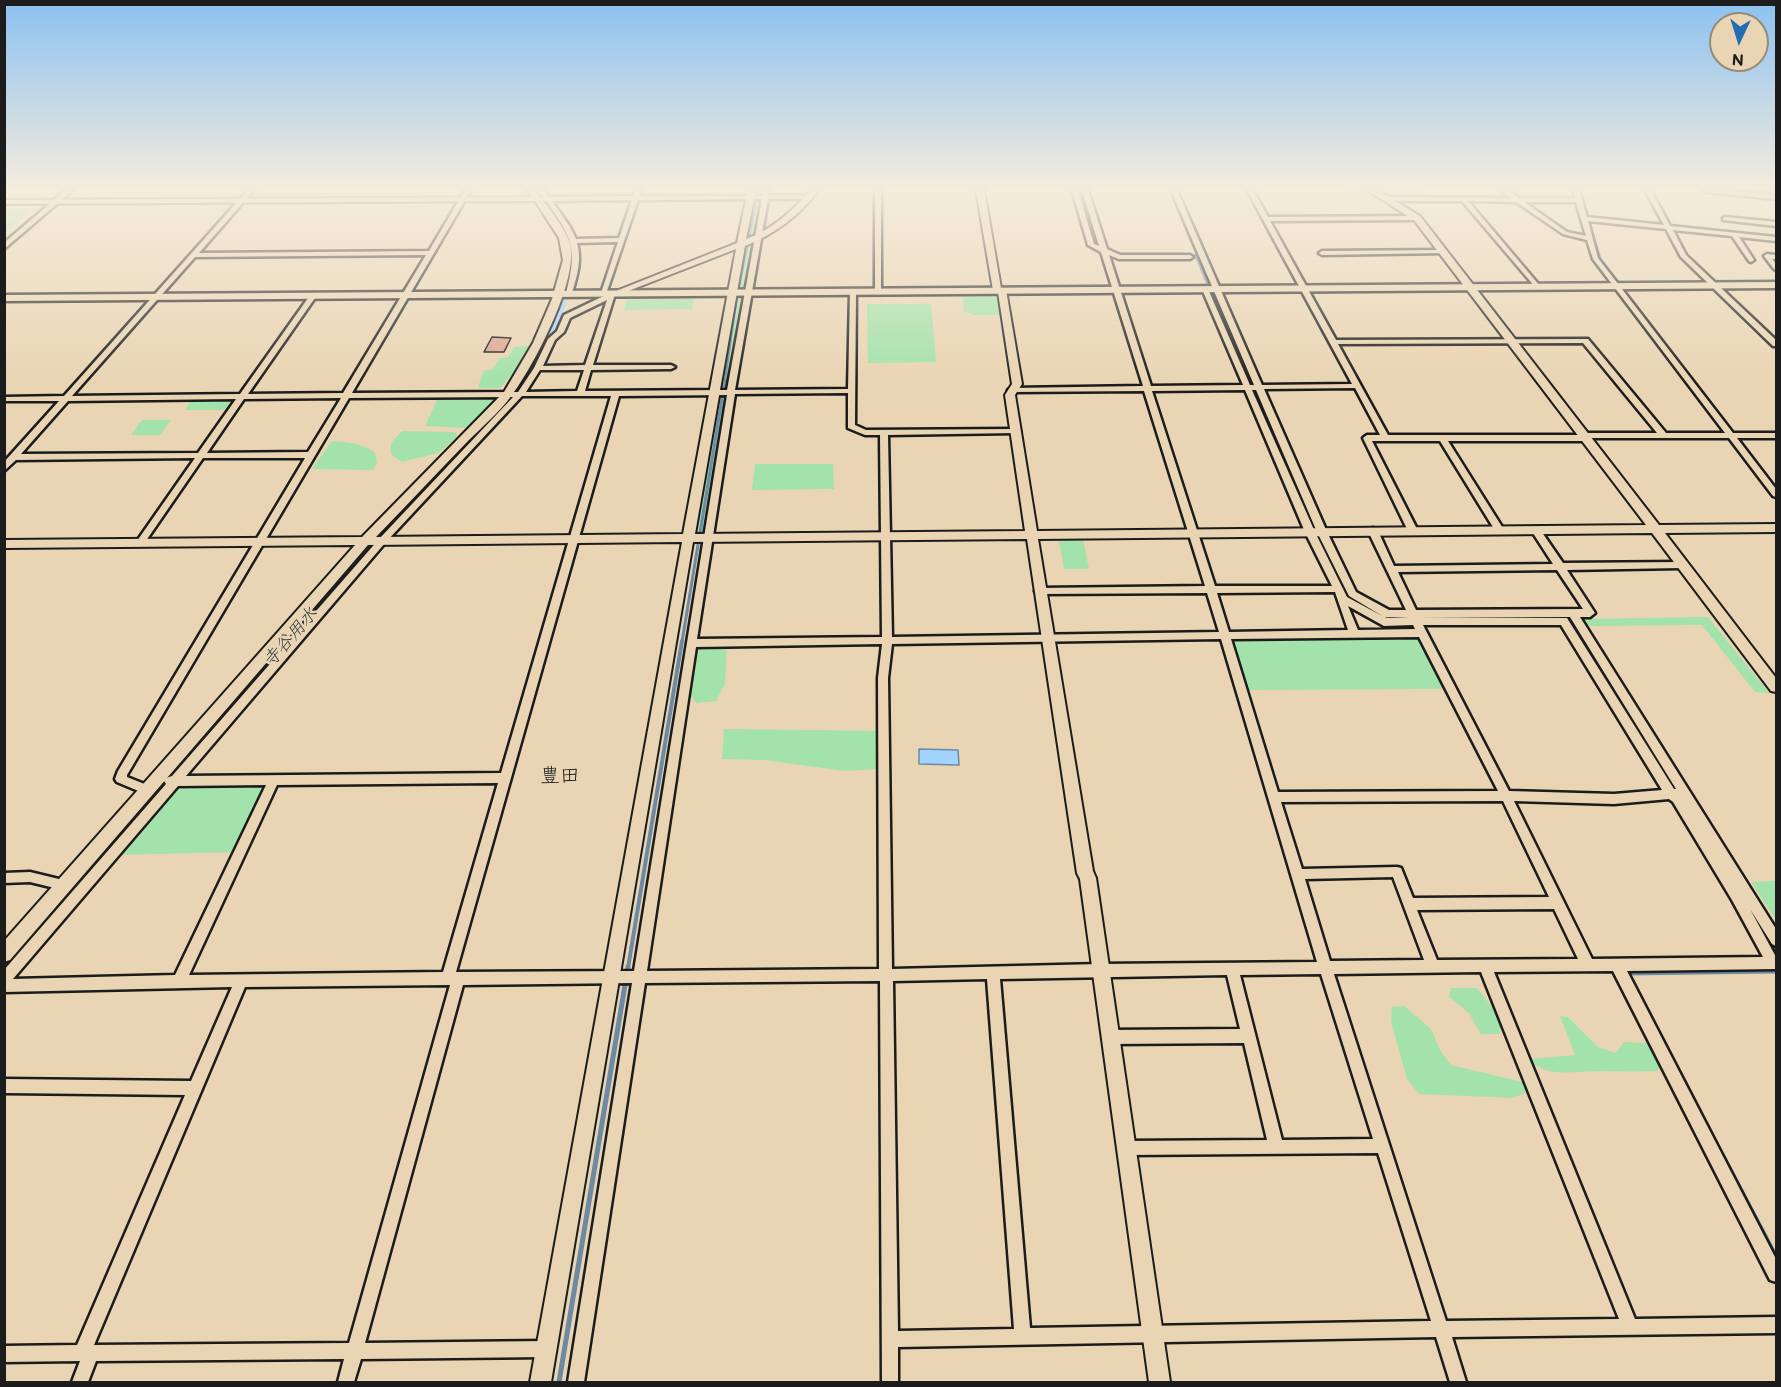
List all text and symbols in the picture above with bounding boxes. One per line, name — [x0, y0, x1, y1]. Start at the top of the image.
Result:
north arrow — [1709, 12, 1769, 72]
text: N — [1731, 49, 1745, 68]
water label: 寺谷用水 — [259, 604, 323, 672]
district label: 豊田 — [540, 765, 580, 789]

